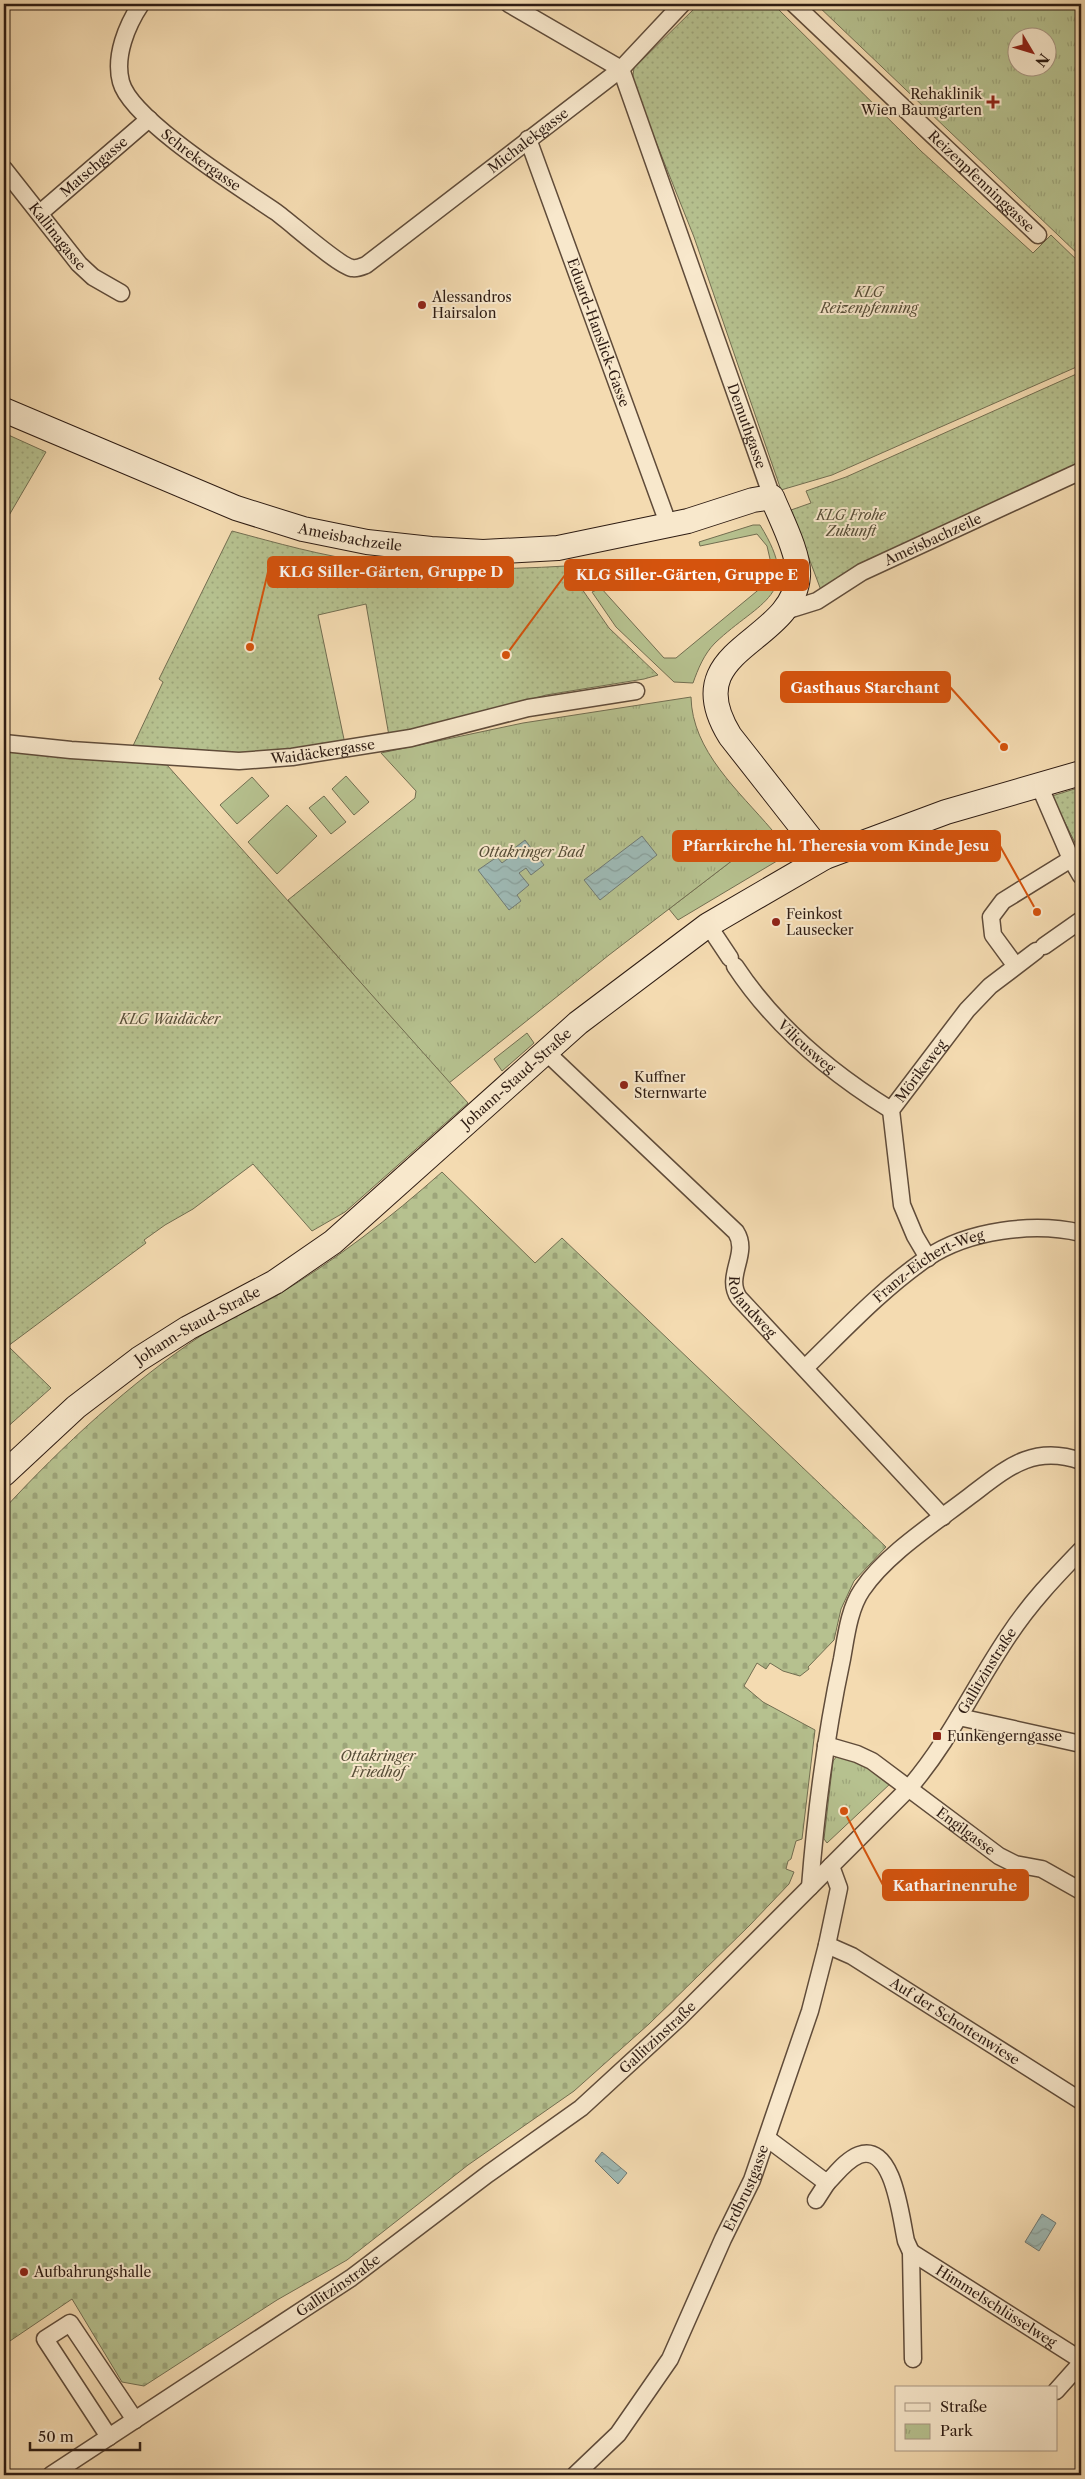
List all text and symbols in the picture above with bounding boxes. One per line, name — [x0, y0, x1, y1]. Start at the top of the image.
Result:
north arrow — [1008, 28, 1058, 78]
text: N — [1031, 50, 1053, 70]
place label: Rehaklinik Wien Baumgarten — [860, 85, 983, 119]
marker: Rehaklinik Wien Baumgarten — [986, 95, 1000, 109]
street label: Michalekgasse — [484, 104, 572, 177]
street label: Schrekergasse — [158, 125, 244, 195]
street label: Reizenpfenninggasse — [924, 127, 1039, 236]
street label: Matschgasse — [56, 132, 131, 201]
street label: Kallinagasse — [25, 199, 90, 275]
street label: Eduard-Hanslick-Gasse — [563, 256, 634, 410]
park label: KLG Reizenpfenning — [819, 283, 920, 317]
place label: Alessandros Hairsalon — [431, 288, 512, 322]
marker: Alessandros Hairsalon — [416, 299, 428, 311]
street label: Demuthgasse — [724, 381, 770, 471]
park label: KLG Frohe Zukunft — [815, 506, 887, 540]
street label: Ameisbachzeile — [880, 509, 984, 570]
street label: Ameisbachzeile — [296, 519, 403, 555]
callout: KLG Siller-Gärten, Gruppe D — [268, 557, 513, 587]
callout: KLG Siller-Gärten, Gruppe E — [565, 560, 808, 590]
text: KLG Siller-Gärten, Gruppe D — [279, 562, 503, 581]
text: KLG Siller-Gärten, Gruppe E — [576, 565, 798, 584]
callout: Gasthaus Starchant — [781, 672, 950, 702]
text: Gasthaus Starchant — [791, 678, 939, 697]
street label: Waidäckergasse — [269, 735, 376, 768]
callout: Pfarrkirche hl. Theresia vom Kinde Jesu — [673, 831, 1000, 861]
text: Pfarrkirche hl. Theresia vom Kinde Jesu — [683, 836, 989, 855]
park label: Ottakringer Bad — [478, 843, 585, 861]
place label: Feinkost Lausecker — [786, 905, 854, 939]
marker: Feinkost Lausecker — [770, 916, 782, 928]
park label: KLG Waidäcker — [118, 1010, 222, 1028]
street label: Vilicusweg — [773, 1015, 839, 1077]
street label: Johann-Staud-Straße — [456, 1024, 575, 1134]
street label: Mörikeweg — [891, 1035, 951, 1106]
place label: Kuffner Sternwarte — [634, 1068, 707, 1102]
marker: Kuffner Sternwarte — [618, 1079, 630, 1091]
street label: Franz-Eichert-Weg — [869, 1225, 986, 1307]
street label: Rolandweg — [725, 1276, 781, 1342]
street label: Johann-Staud-Straße — [129, 1282, 263, 1370]
street label: Gallitzinstraße — [954, 1624, 1020, 1718]
place label: Funkengerngasse — [947, 1727, 1062, 1745]
marker: Funkengerngasse — [931, 1730, 943, 1742]
park label: Ottakringer Friedhof — [340, 1747, 417, 1781]
street label: Engilgasse — [933, 1803, 999, 1859]
callout: Katharinenruhe — [883, 1870, 1028, 1900]
text: Katharinenruhe — [893, 1876, 1017, 1895]
street label: Auf der Schottenwiese — [886, 1973, 1023, 2069]
street label: Gallitzinstraße — [615, 1997, 700, 2077]
street label: Erdbrustgasse — [719, 2142, 772, 2234]
street label: Gallitzinstraße — [293, 2250, 384, 2321]
street label: Himmelschlüsselweg — [932, 2261, 1061, 2352]
place label: Aufbahrungshalle — [33, 2263, 151, 2281]
marker: Aufbahrungshalle — [18, 2266, 30, 2278]
legend — [895, 2386, 1058, 2452]
text: Straße — [940, 2397, 987, 2416]
scale bar — [30, 2419, 140, 2451]
text: Park — [940, 2421, 974, 2440]
text: 50 m — [38, 2427, 74, 2446]

